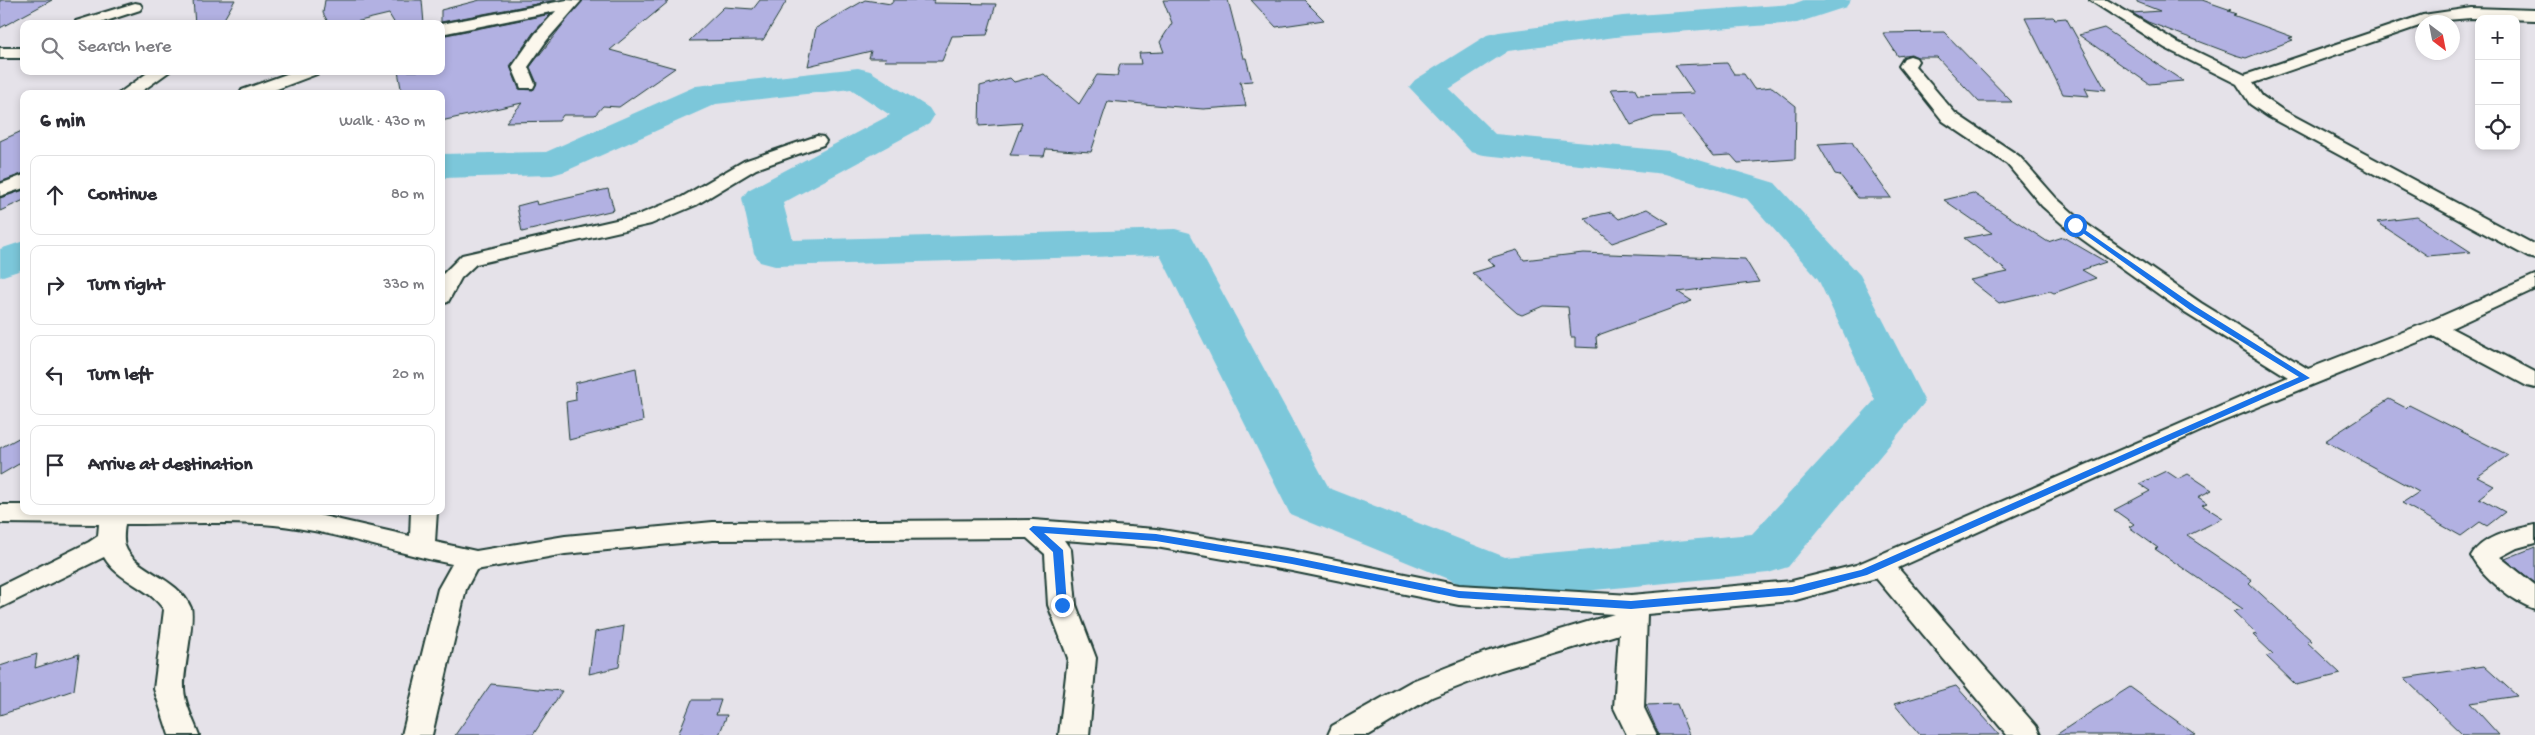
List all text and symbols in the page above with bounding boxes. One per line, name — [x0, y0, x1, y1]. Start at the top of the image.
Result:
north arrow — [2415, 15, 2460, 60]
map controls — [2475, 15, 2520, 150]
button: + — [2475, 15, 2520, 60]
search box — [20, 20, 445, 75]
icon: search — [38, 34, 66, 62]
text: Search here — [78, 36, 172, 59]
button: − — [2475, 60, 2520, 105]
button: locate — [2475, 105, 2520, 150]
text: 6 min — [40, 110, 85, 135]
text: Walk · 430 m — [339, 113, 425, 132]
icon: ahead — [41, 181, 69, 209]
text: Continue — [88, 184, 157, 207]
text: 80 m — [391, 186, 424, 205]
route start — [2064, 214, 2087, 237]
icon: right — [41, 271, 69, 299]
text: Turn right — [88, 274, 164, 297]
text: 330 m — [383, 276, 424, 295]
icon: left — [41, 361, 69, 389]
text: Turn left — [88, 364, 152, 387]
text: 20 m — [392, 366, 424, 385]
icon: arrive — [41, 451, 69, 479]
text: Arrive at destination — [88, 454, 252, 477]
route end — [1051, 594, 1074, 617]

